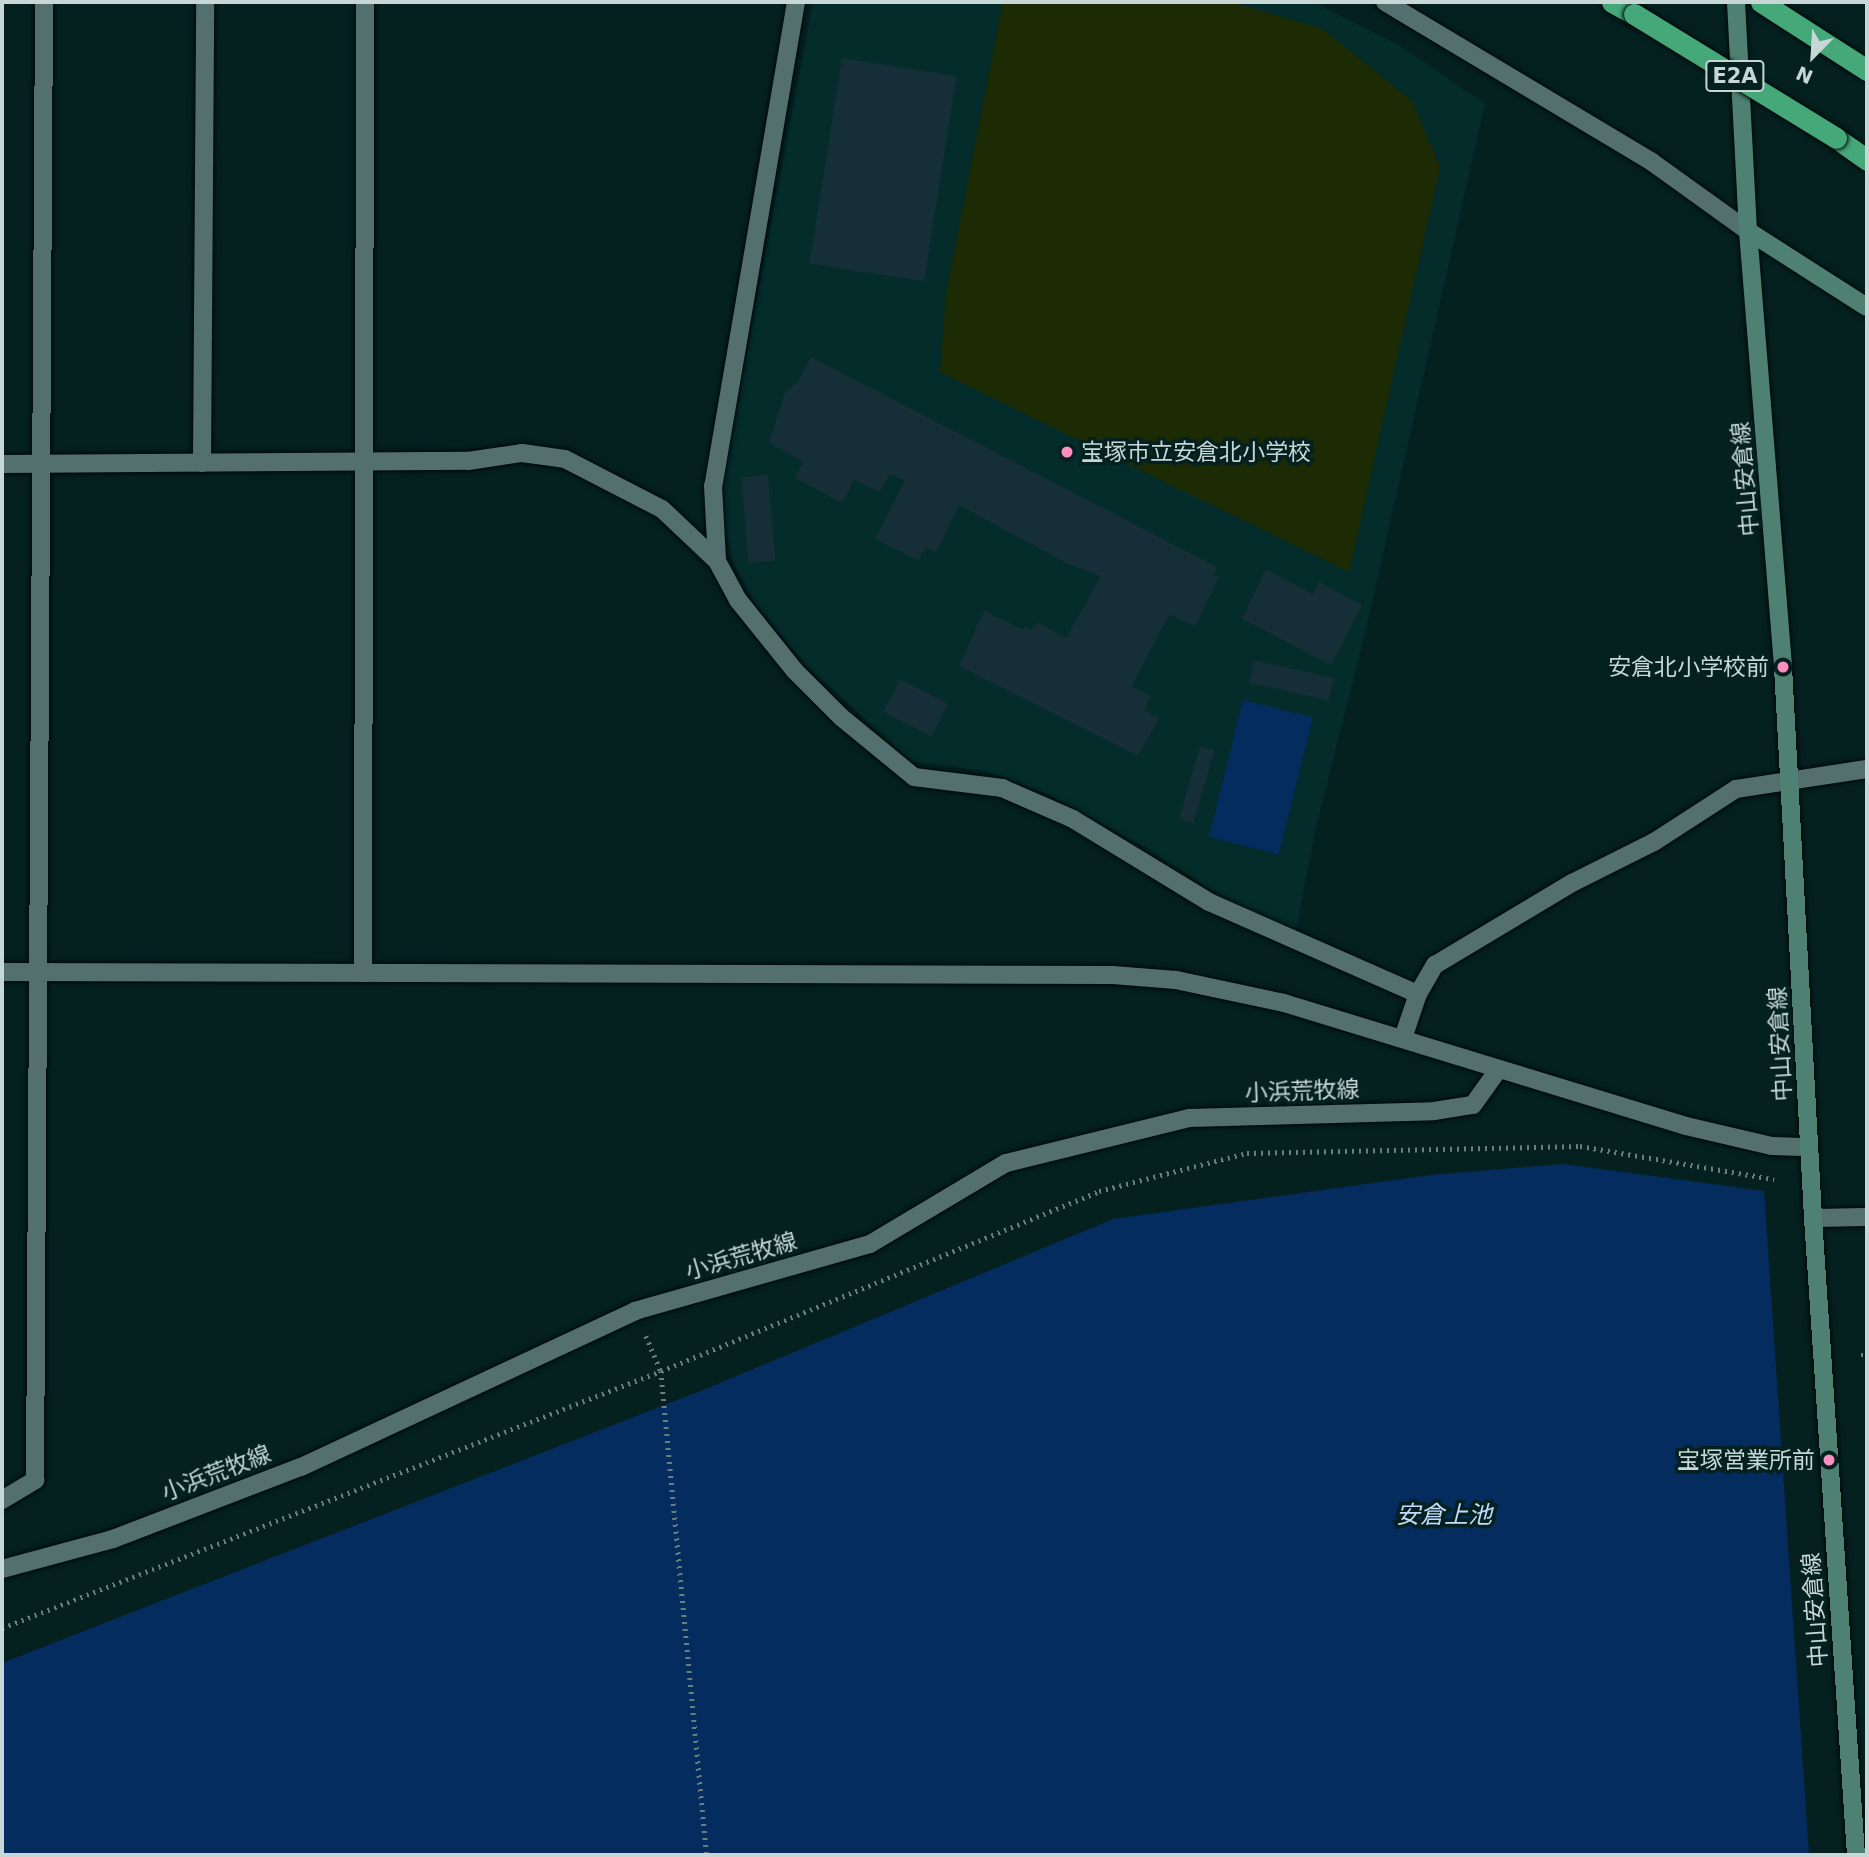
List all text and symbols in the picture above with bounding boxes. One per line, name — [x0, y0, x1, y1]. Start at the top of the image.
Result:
north arrow — [1778, 21, 1848, 91]
road number: E2A — [1705, 58, 1765, 94]
text: N — [1793, 62, 1816, 88]
street label: 中山安倉線 — [1726, 421, 1764, 537]
place label: 宝塚市立安倉北小学校 — [1081, 438, 1311, 466]
marker: 宝塚市立安倉北小学校 — [1059, 444, 1075, 460]
place label: 安倉北小学校前 — [1608, 653, 1769, 681]
marker: 安倉北小学校前 — [1775, 659, 1791, 675]
street label: 中山安倉線 — [1763, 986, 1797, 1102]
street label: 小浜荒牧線 — [1244, 1075, 1360, 1107]
street label: 小浜荒牧線 — [682, 1227, 800, 1285]
street label: 小浜荒牧線 — [157, 1440, 275, 1506]
place label: 宝塚営業所前 — [1677, 1446, 1815, 1474]
marker: 宝塚営業所前 — [1821, 1452, 1837, 1468]
water label: 安倉上池 — [1396, 1502, 1492, 1530]
street label: 中山安倉線 — [1797, 1552, 1833, 1668]

